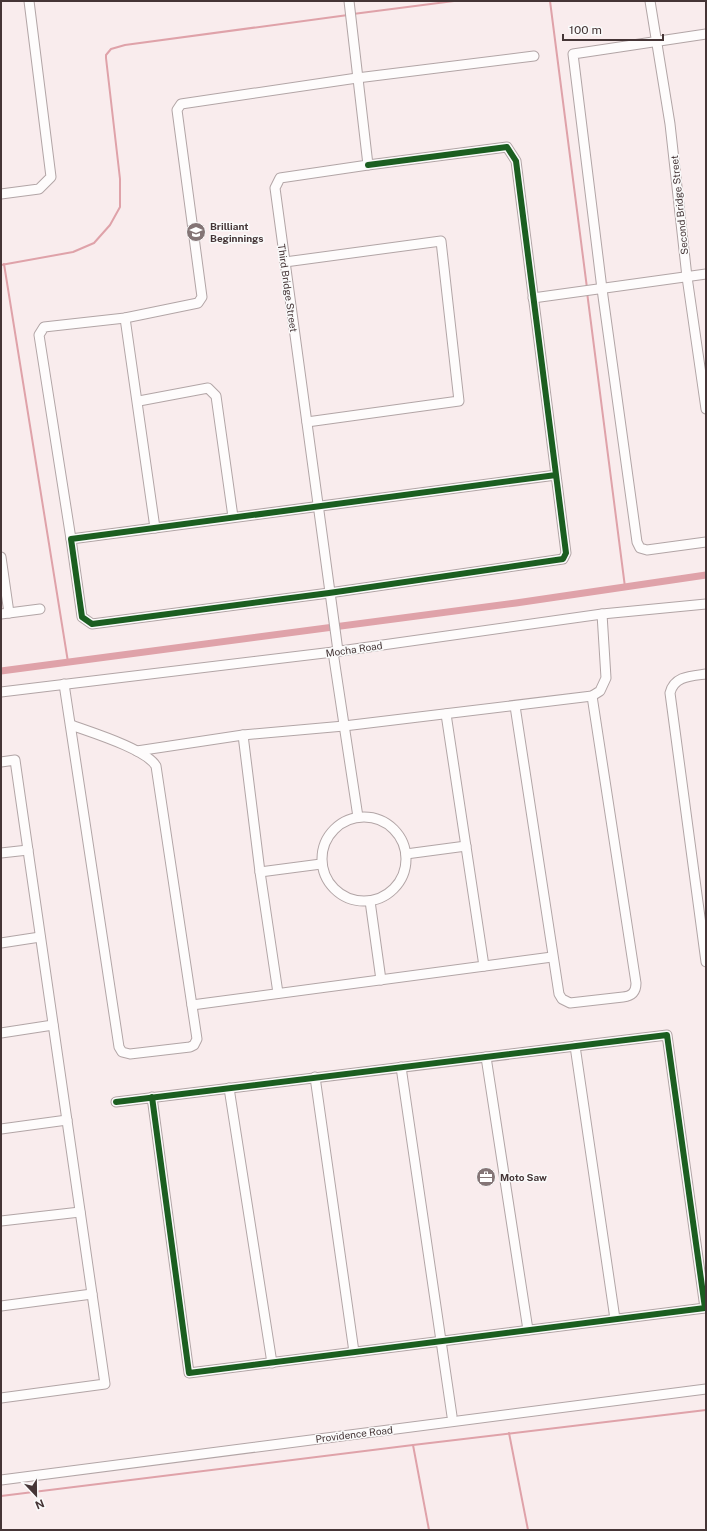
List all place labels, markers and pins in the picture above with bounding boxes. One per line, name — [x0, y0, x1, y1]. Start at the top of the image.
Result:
place label: Brilliant Beginnings — [210, 220, 264, 244]
school or university icon: Brilliant Beginnings — [185, 221, 207, 243]
office icon: Moto Saw — [475, 1166, 497, 1188]
place label: Moto Saw — [500, 1171, 547, 1183]

